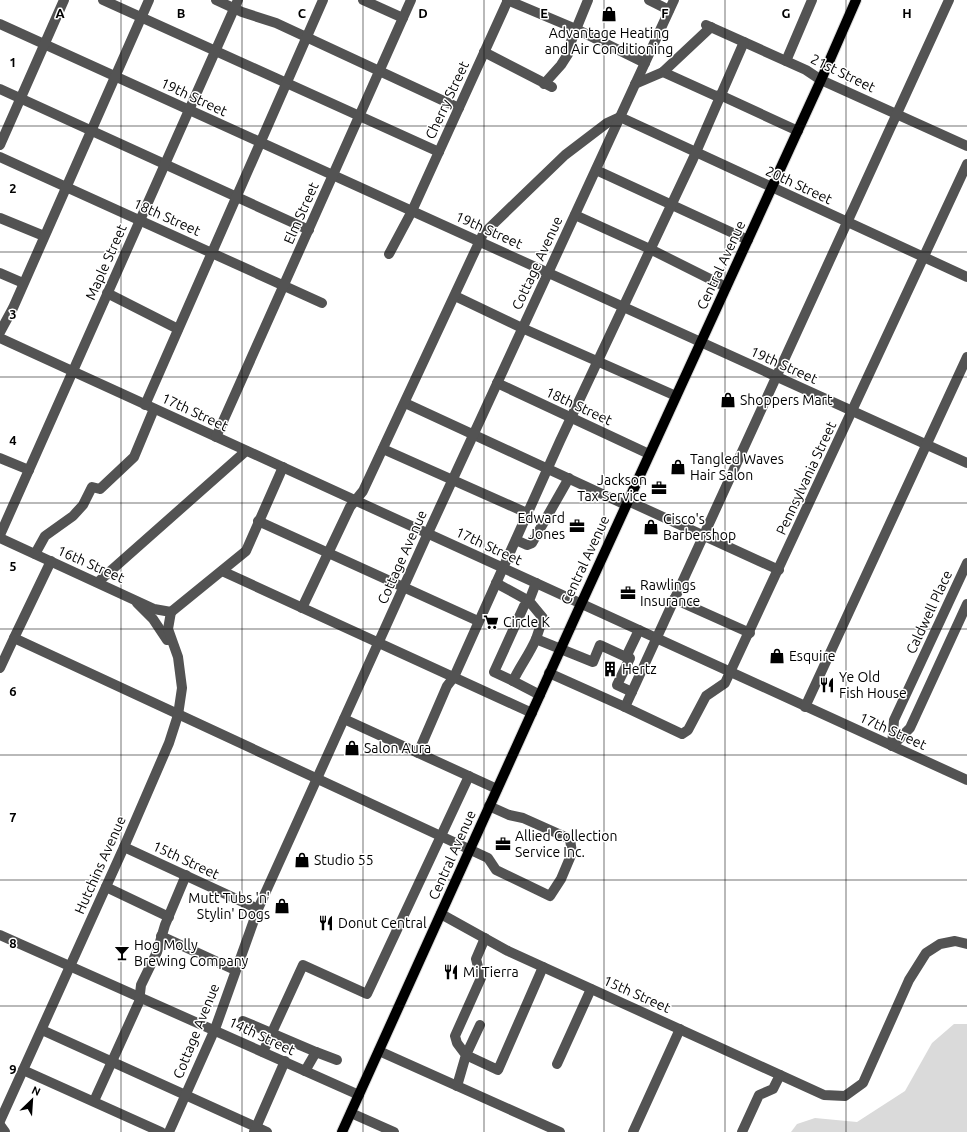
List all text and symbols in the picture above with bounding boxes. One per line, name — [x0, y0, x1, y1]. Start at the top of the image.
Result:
shop icon: Advantage Heating and Air Conditioning — [600, 5, 618, 23]
text: A — [55, 6, 65, 20]
text: B — [177, 6, 186, 20]
text: C — [298, 6, 307, 20]
text: D — [418, 6, 428, 20]
text: E — [540, 6, 548, 20]
text: F — [661, 6, 669, 20]
text: G — [782, 6, 791, 20]
text: H — [902, 6, 912, 20]
place label: Advantage Heating and Air Conditioning — [545, 25, 673, 57]
street label: 21st Street — [808, 51, 878, 96]
text: 1 — [9, 55, 17, 69]
street label: Cherry Street — [422, 58, 472, 142]
street label: 19th Street — [158, 75, 230, 120]
street label: 20th Street — [763, 163, 835, 208]
street label: Elm Street — [280, 179, 322, 246]
text: 2 — [9, 181, 17, 195]
street label: 18th Street — [131, 195, 203, 239]
street label: 19th Street — [453, 208, 525, 252]
street label: Cottage Avenue — [508, 214, 566, 312]
street label: Central Avenue — [693, 218, 749, 312]
street label: Maple Street — [82, 221, 130, 302]
text: 3 — [9, 307, 17, 321]
street label: 19th Street — [748, 343, 820, 387]
street label: 18th Street — [543, 384, 615, 429]
street label: 17th Street — [159, 390, 231, 435]
shop icon: Shoppers Mart — [719, 391, 737, 409]
place label: Shoppers Mart — [740, 392, 833, 408]
street label: Pennsylvania Street — [773, 418, 839, 537]
text: 4 — [9, 433, 17, 447]
place label: Tangled Waves Hair Salon — [690, 451, 784, 483]
shop icon: Tangled Waves Hair Salon — [669, 458, 687, 476]
place label: Jackson Tax Service — [577, 472, 647, 504]
office icon: Jackson Tax Service — [650, 479, 668, 497]
street label: Cottage Avenue — [374, 508, 430, 606]
place label: Edward Jones — [518, 510, 565, 542]
place label: Cisco's Barbershop — [663, 511, 736, 543]
street label: Central Avenue — [557, 513, 613, 607]
office icon: Edward Jones — [568, 517, 586, 535]
shop icon: Cisco's Barbershop — [642, 518, 660, 536]
street label: 17th Street — [453, 524, 525, 569]
street label: 16th Street — [55, 542, 127, 586]
text: 5 — [9, 559, 17, 573]
street label: Caldwell Place — [903, 568, 955, 656]
place label: Rawlings Insurance — [640, 577, 700, 609]
office icon: Rawlings Insurance — [619, 584, 637, 602]
supermarket icon: Circle K — [482, 613, 500, 631]
place label: Circle K — [503, 614, 550, 630]
shop icon: Esquire — [768, 647, 786, 665]
place label: Esquire — [789, 648, 836, 664]
building icon: Hertz — [601, 660, 619, 678]
place label: Hertz — [622, 661, 657, 677]
place label: Ye Old Fish House — [839, 669, 907, 701]
restaurant icon: Ye Old Fish House — [818, 676, 836, 694]
text: 6 — [9, 684, 17, 698]
street label: 17th Street — [857, 709, 929, 753]
shop icon: Salon Aura — [343, 739, 361, 757]
place label: Salon Aura — [364, 740, 431, 756]
street label: Central Avenue — [425, 808, 479, 902]
text: 7 — [9, 810, 17, 824]
street label: Hutchins Avenue — [71, 814, 129, 916]
place label: Allied Collection Service Inc. — [515, 828, 617, 860]
office icon: Allied Collection Service Inc. — [494, 835, 512, 853]
street label: 15th Street — [150, 838, 222, 883]
shop icon: Studio 55 — [293, 851, 311, 869]
place label: Studio 55 — [314, 852, 374, 868]
place label: Mutt Tubs 'n' Stylin' Dogs — [188, 890, 270, 922]
shop icon: Mutt Tubs 'n' Stylin' Dogs — [273, 897, 291, 915]
restaurant icon: Donut Central — [317, 914, 335, 932]
place label: Donut Central — [338, 915, 427, 931]
text: 8 — [9, 936, 17, 950]
place label: Hog Molly Brewing Company — [134, 937, 249, 969]
bar icon: Hog Molly Brewing Company — [113, 944, 131, 962]
restaurant icon: Mi Tierra — [442, 963, 460, 981]
place label: Mi Tierra — [463, 964, 519, 980]
street label: 15th Street — [601, 972, 673, 1016]
street label: Cottage Avenue — [170, 981, 222, 1081]
street label: 14th Street — [226, 1014, 298, 1059]
text: 9 — [9, 1062, 17, 1076]
north arrow — [12, 1080, 52, 1120]
text: N — [30, 1084, 42, 1098]

